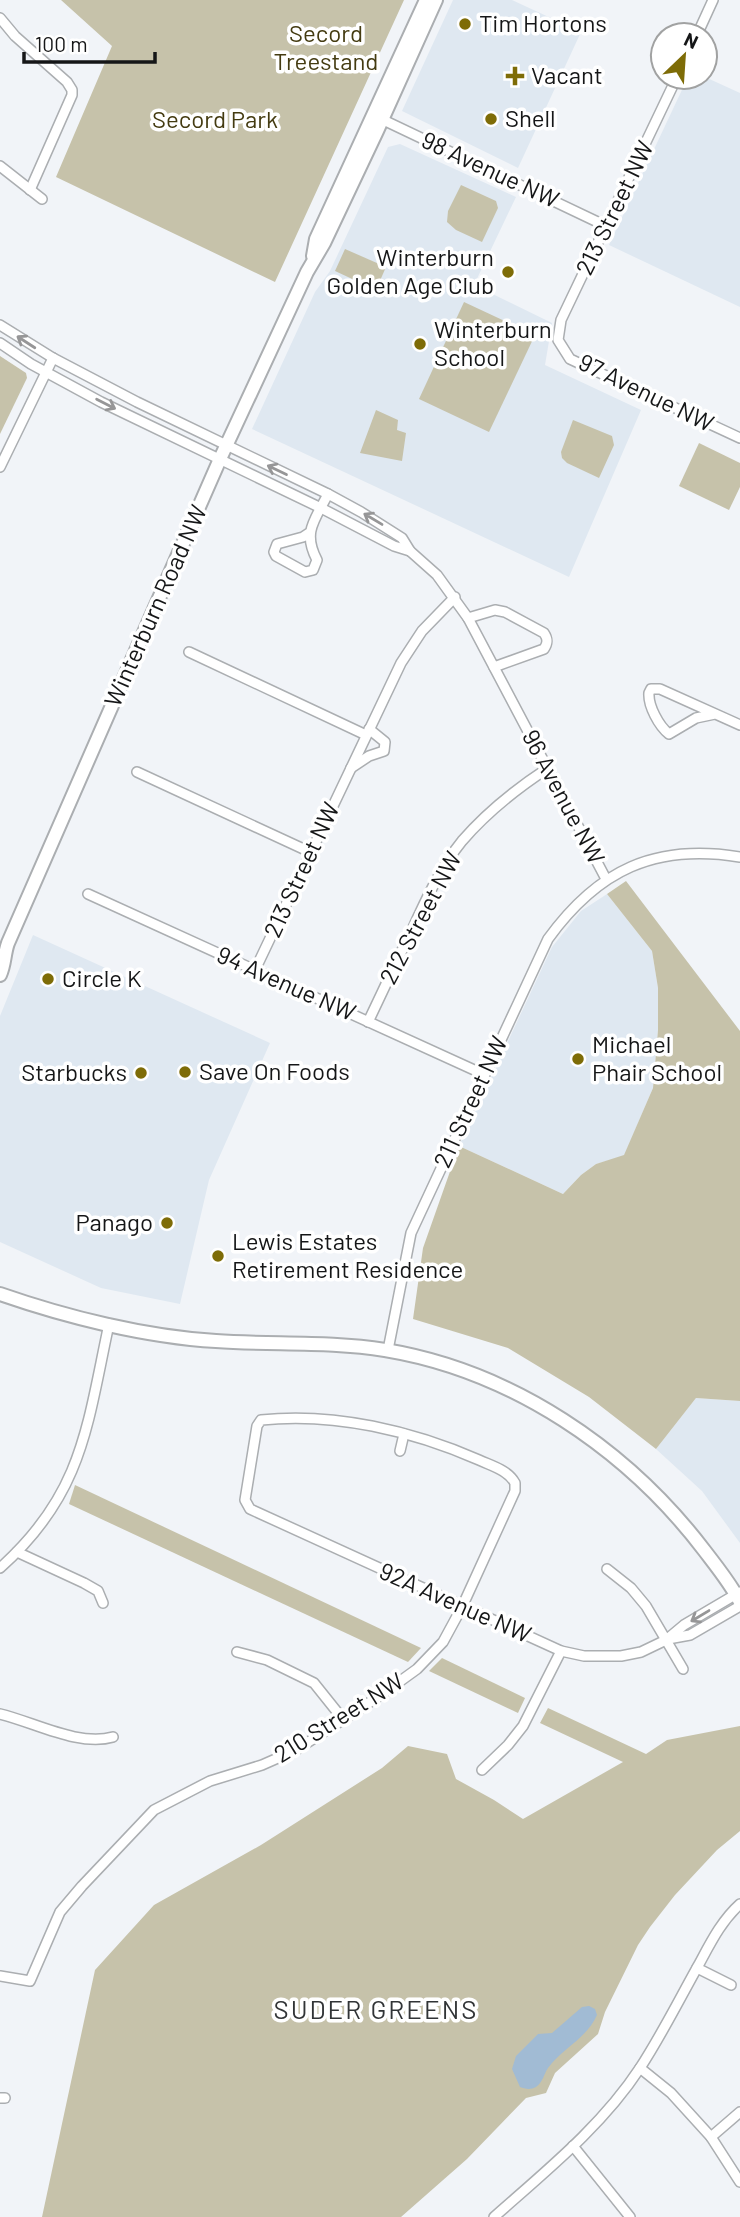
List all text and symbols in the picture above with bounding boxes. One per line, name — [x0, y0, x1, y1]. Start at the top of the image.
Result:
place label: Tim Hortons — [479, 8, 607, 37]
marker: Tim Hortons — [457, 16, 473, 32]
park label: Secord Treestand — [274, 18, 378, 75]
scale bar — [24, 21, 156, 65]
north arrow — [649, 21, 719, 91]
text: N — [681, 27, 702, 53]
text: 100 m — [35, 31, 88, 56]
place label: Vacant — [531, 60, 603, 89]
marker: Vacant — [505, 66, 525, 86]
place label: Shell — [505, 103, 556, 132]
park label: Secord Park — [152, 104, 278, 133]
marker: Shell — [483, 111, 499, 127]
street label: 98 Avenue NW — [417, 124, 564, 213]
street label: 213 Street NW — [569, 136, 659, 279]
place label: Winterburn Golden Age Club — [327, 242, 494, 299]
marker: Winterburn Golden Age Club — [500, 264, 516, 280]
place label: Winterburn School — [434, 314, 552, 371]
one-way arrow — [17, 335, 36, 350]
marker: Winterburn School — [412, 336, 428, 352]
street label: 97 Avenue NW — [574, 346, 719, 437]
one-way arrow — [95, 398, 116, 412]
one-way arrow — [267, 462, 288, 476]
street label: Winterburn Road NW — [97, 500, 212, 711]
one-way arrow — [363, 511, 383, 525]
street label: 96 Avenue NW — [517, 724, 612, 868]
street label: 213 Street NW — [257, 797, 345, 942]
street label: 212 Street NW — [373, 846, 467, 989]
street label: 94 Avenue NW — [213, 939, 361, 1026]
place label: Circle K — [62, 963, 142, 992]
marker: Circle K — [40, 971, 56, 987]
place label: Michael Phair School — [592, 1029, 722, 1086]
street label: 211 Street NW — [427, 1031, 513, 1172]
marker: Michael Phair School — [570, 1051, 586, 1067]
place label: Save On Foods — [199, 1056, 350, 1085]
place label: Starbucks — [21, 1057, 127, 1086]
marker: Save On Foods — [177, 1064, 193, 1080]
marker: Starbucks — [133, 1065, 149, 1081]
place label: Panago — [75, 1207, 153, 1236]
marker: Panago — [159, 1215, 175, 1231]
place label: Lewis Estates Retirement Residence — [232, 1226, 463, 1283]
marker: Lewis Estates Retirement Residence — [210, 1248, 226, 1264]
street label: 92A Avenue NW — [375, 1555, 536, 1648]
one-way arrow — [690, 1610, 711, 1623]
street label: 210 Street NW — [268, 1666, 408, 1768]
district label: SUDER GREENS — [273, 1993, 479, 2024]

